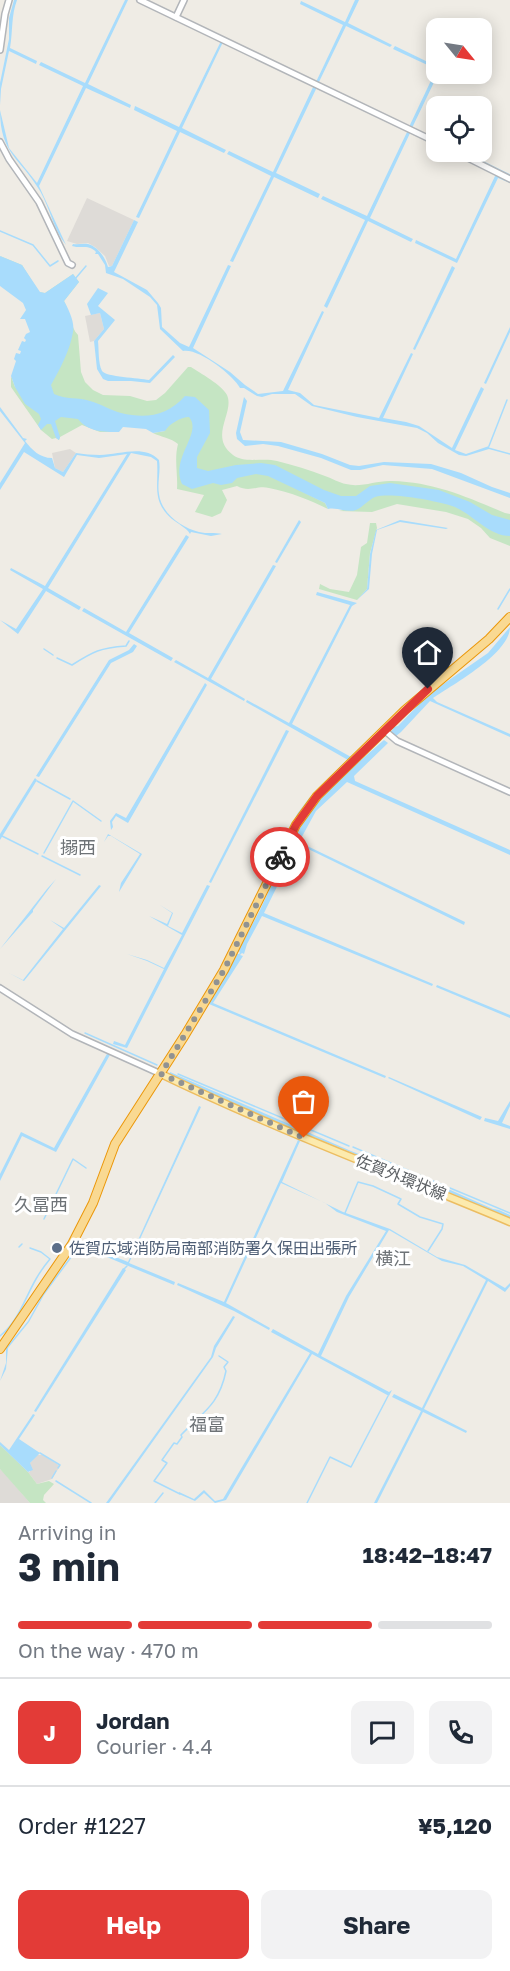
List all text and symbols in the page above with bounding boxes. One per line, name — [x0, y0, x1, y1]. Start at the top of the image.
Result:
north arrow — [426, 18, 492, 84]
map controls — [426, 18, 492, 162]
button: locate — [426, 96, 492, 162]
pin — [402, 627, 453, 689]
icon: home — [411, 636, 444, 669]
courier — [250, 827, 310, 887]
district label: 搦西 — [60, 836, 96, 858]
icon: bike — [264, 841, 297, 874]
pin — [278, 1076, 329, 1138]
icon: bag — [287, 1085, 320, 1118]
street label: 佐賀外環状線 — [353, 1150, 449, 1204]
district label: 久冨西 — [14, 1193, 68, 1215]
place label: 佐賀広域消防局南部消防署久保田出張所 — [69, 1238, 357, 1258]
marker: 佐賀広域消防局南部消防署久保田出張所 — [50, 1241, 64, 1255]
district label: 横江 — [375, 1247, 411, 1269]
district label: 福富 — [189, 1413, 225, 1435]
text: Arriving in — [18, 1520, 116, 1544]
text: 18:42–18:47 — [363, 1541, 492, 1568]
text: 3 min — [18, 1543, 120, 1590]
text: On the way · 470 m — [18, 1638, 199, 1662]
button: chat — [351, 1701, 414, 1764]
button: phone — [429, 1701, 492, 1764]
text: Jordan — [96, 1707, 170, 1734]
text: J — [43, 1719, 56, 1746]
text: Courier · 4.4 — [96, 1734, 213, 1758]
text: Order #1227 — [18, 1812, 146, 1839]
text: ¥5,120 — [418, 1812, 492, 1839]
button: Help — [18, 1890, 249, 1959]
button: Share — [261, 1890, 492, 1959]

